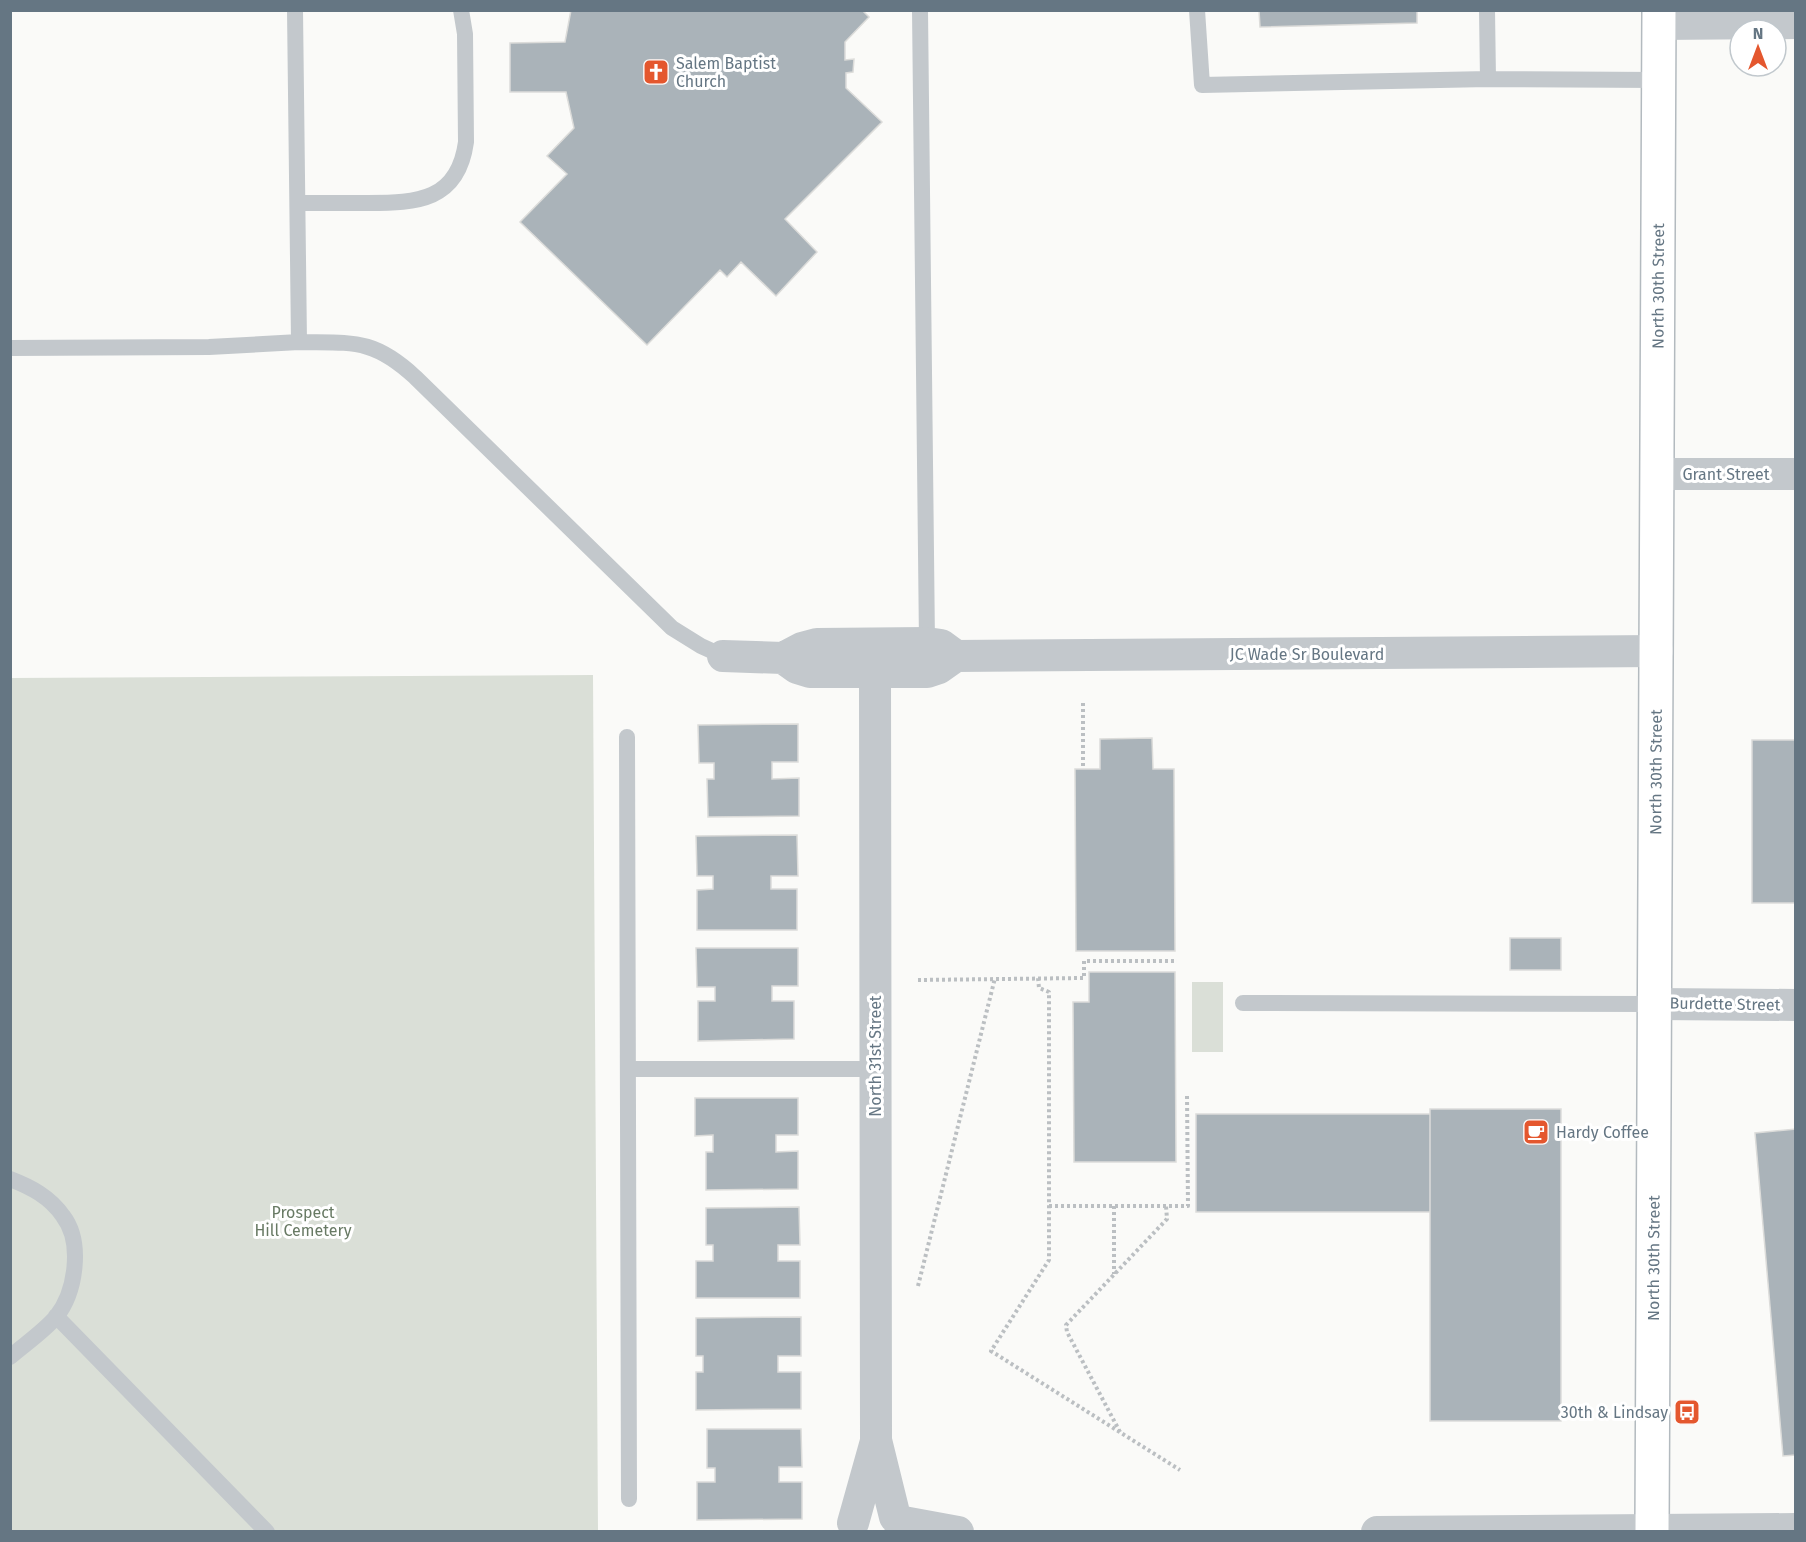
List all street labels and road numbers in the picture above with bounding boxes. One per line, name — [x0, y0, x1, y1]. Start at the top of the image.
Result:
street label: North 30th Street — [1648, 223, 1668, 349]
street label: Grant Street — [1682, 465, 1770, 484]
street label: JC Wade Sr Boulevard — [1230, 645, 1384, 664]
street label: North 30th Street — [1646, 709, 1665, 835]
street label: Burdette Street — [1669, 994, 1781, 1014]
street label: North 31st Street — [866, 995, 885, 1117]
street label: North 30th Street — [1643, 1195, 1663, 1321]

